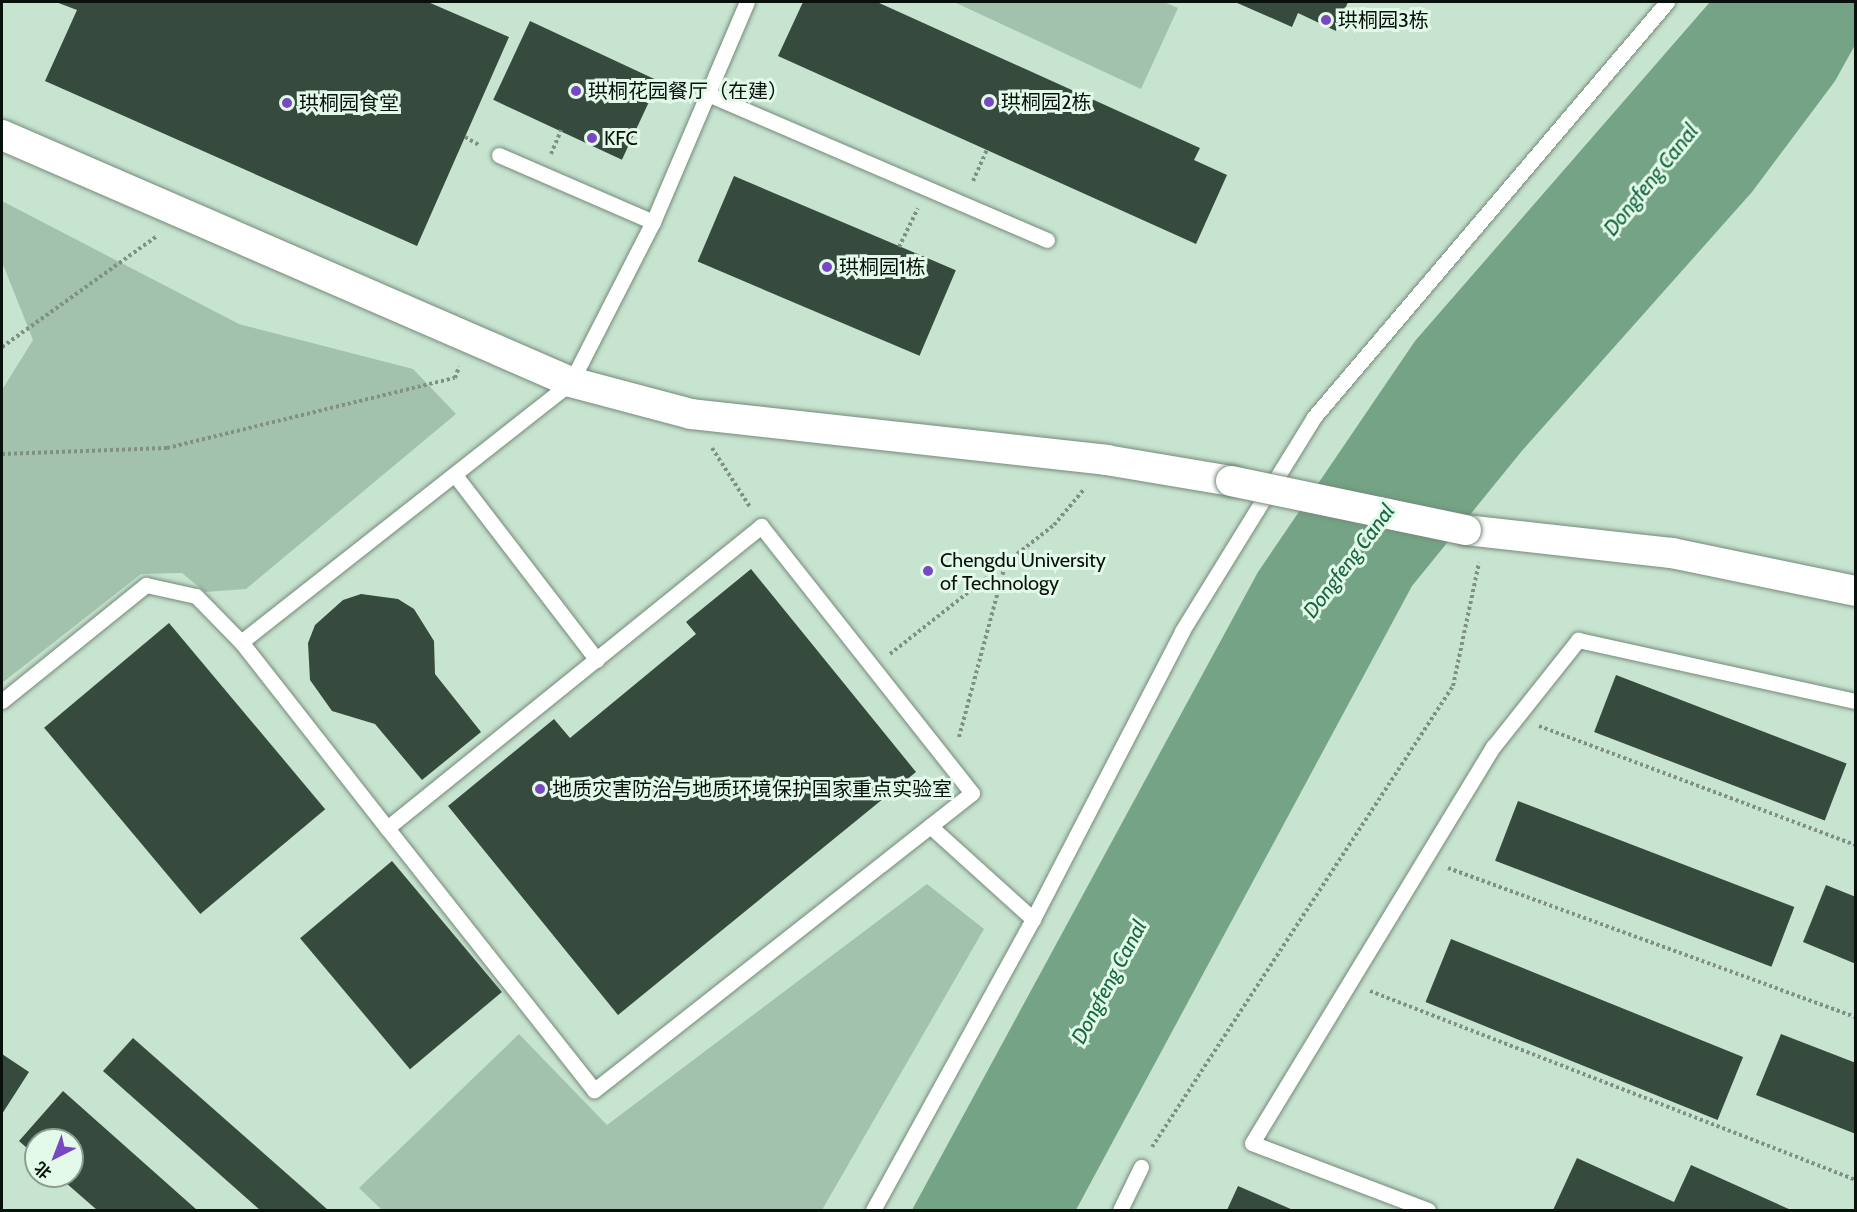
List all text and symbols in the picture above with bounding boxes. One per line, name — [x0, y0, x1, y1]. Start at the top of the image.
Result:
place label: 珙桐园3栋 — [1338, 8, 1429, 32]
marker: 珙桐园3栋 — [1319, 13, 1333, 27]
place label: 珙桐花园餐厅（在建） — [588, 79, 788, 103]
marker: 珙桐花园餐厅（在建） — [569, 84, 583, 98]
place label: 珙桐园2栋 — [1001, 90, 1091, 114]
place label: 珙桐园食堂 — [299, 91, 399, 115]
marker: 珙桐园2栋 — [982, 95, 996, 109]
marker: 珙桐园食堂 — [280, 96, 294, 110]
water label: Dongfeng Canal — [1598, 119, 1704, 241]
place label: KFC — [604, 126, 638, 150]
marker: KFC — [585, 131, 599, 145]
place label: 珙桐园1栋 — [839, 255, 926, 279]
marker: 珙桐园1栋 — [820, 260, 834, 274]
water label: Dongfeng Canal — [1298, 499, 1400, 623]
place label: Chengdu University of Technology — [940, 548, 1106, 595]
marker: Chengdu University of Technology — [921, 564, 935, 578]
place label: 地质灾害防治与地质环境保护国家重点实验室 — [552, 777, 952, 801]
marker: 地质灾害防治与地质环境保护国家重点实验室 — [533, 782, 547, 796]
water label: Dongfeng Canal — [1066, 916, 1152, 1048]
north arrow — [24, 1128, 84, 1188]
text: 北 — [31, 1158, 55, 1183]

